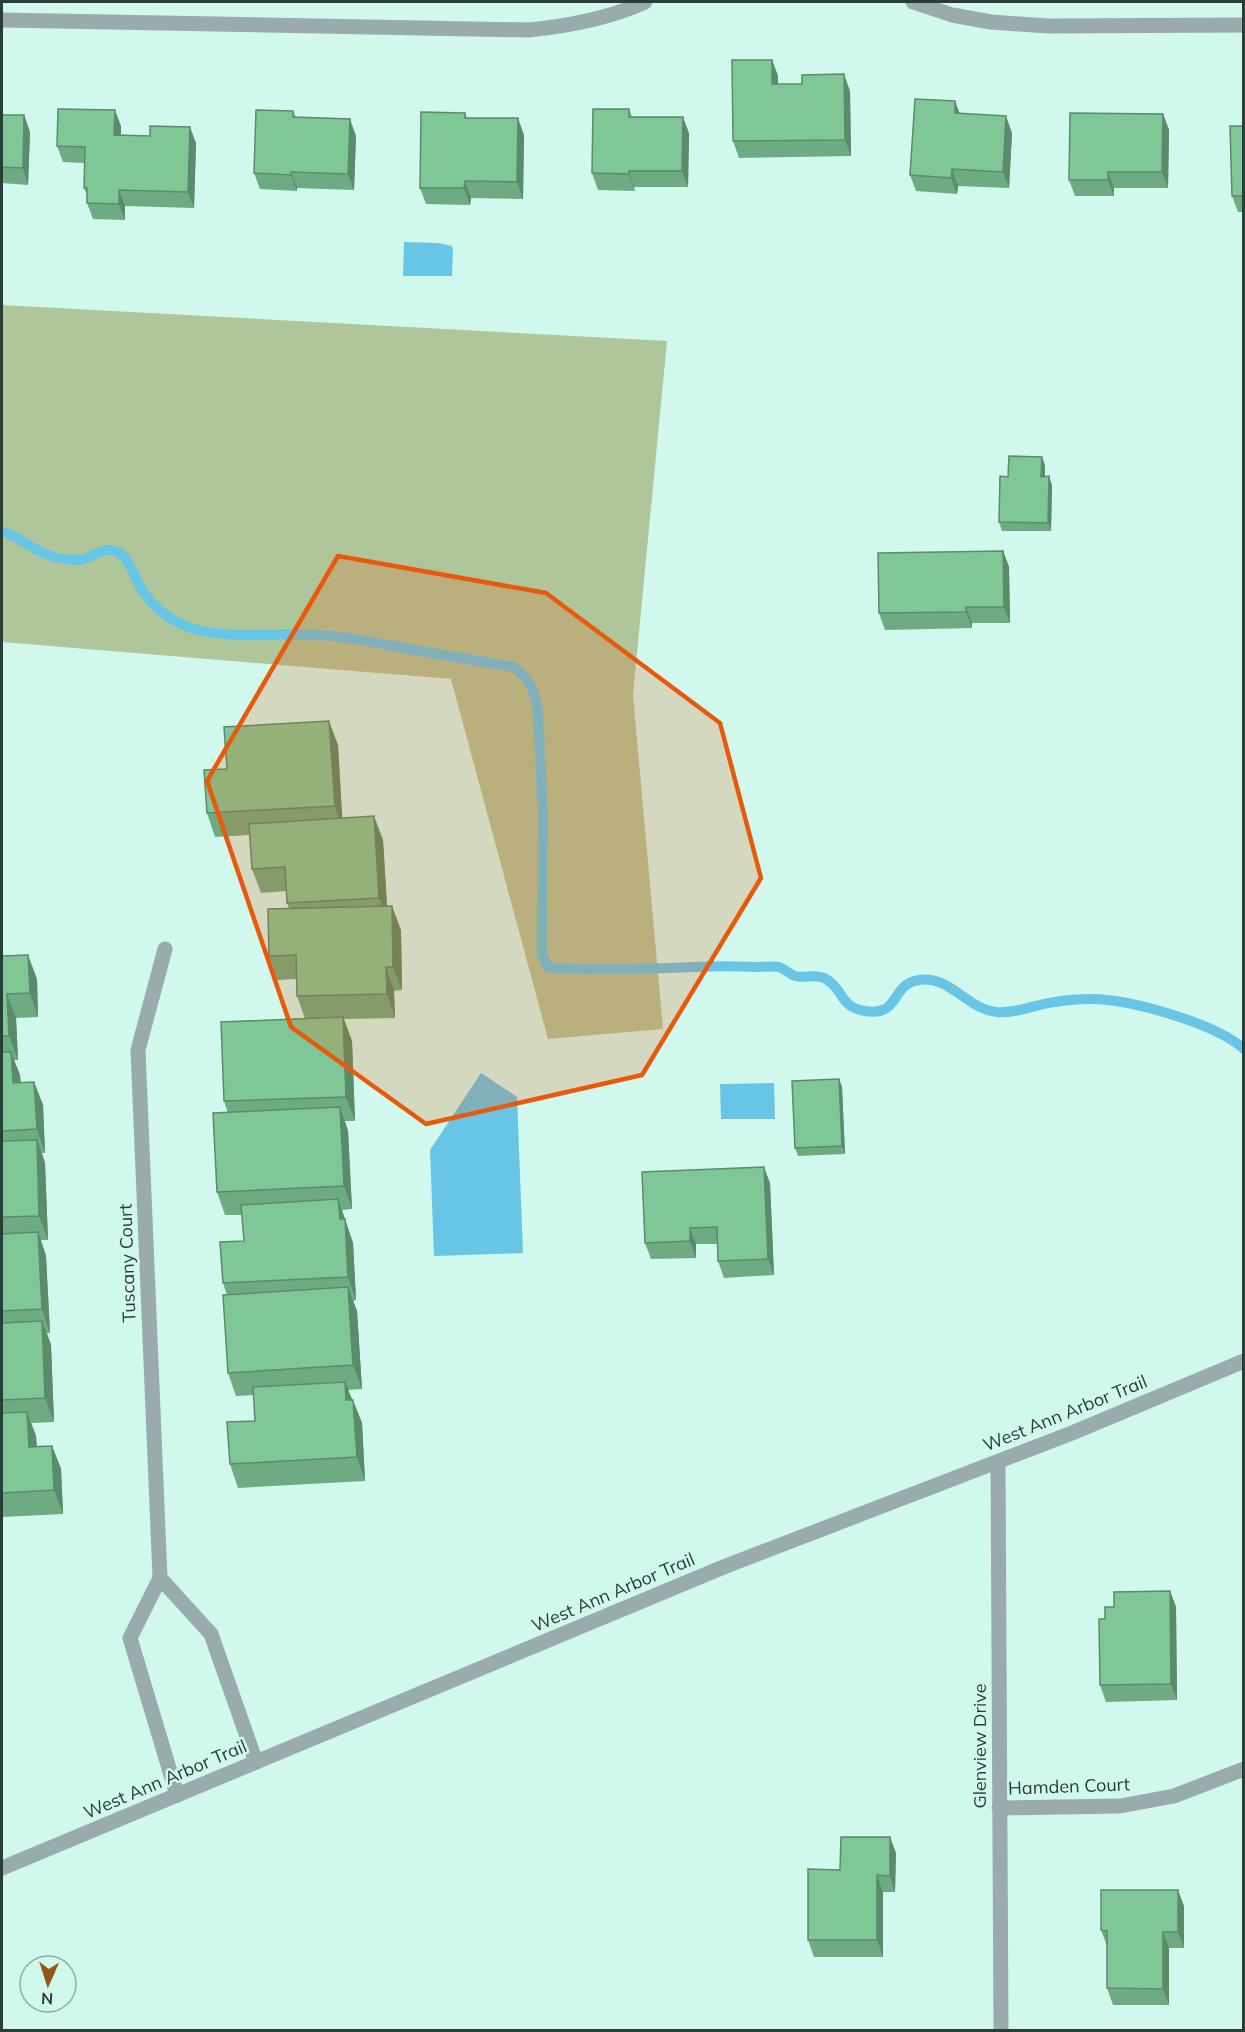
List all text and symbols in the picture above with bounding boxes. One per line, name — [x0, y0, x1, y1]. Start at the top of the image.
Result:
street label: Tuscany Court — [113, 1203, 141, 1323]
street label: West Ann Arbor Trail — [980, 1370, 1150, 1456]
street label: West Ann Arbor Trail — [528, 1547, 698, 1637]
street label: Glenview Drive — [968, 1683, 991, 1809]
street label: West Ann Arbor Trail — [80, 1734, 250, 1824]
street label: Hamden Court — [1008, 1772, 1130, 1800]
north arrow — [18, 1954, 78, 2014]
text: N — [41, 1989, 54, 2009]

